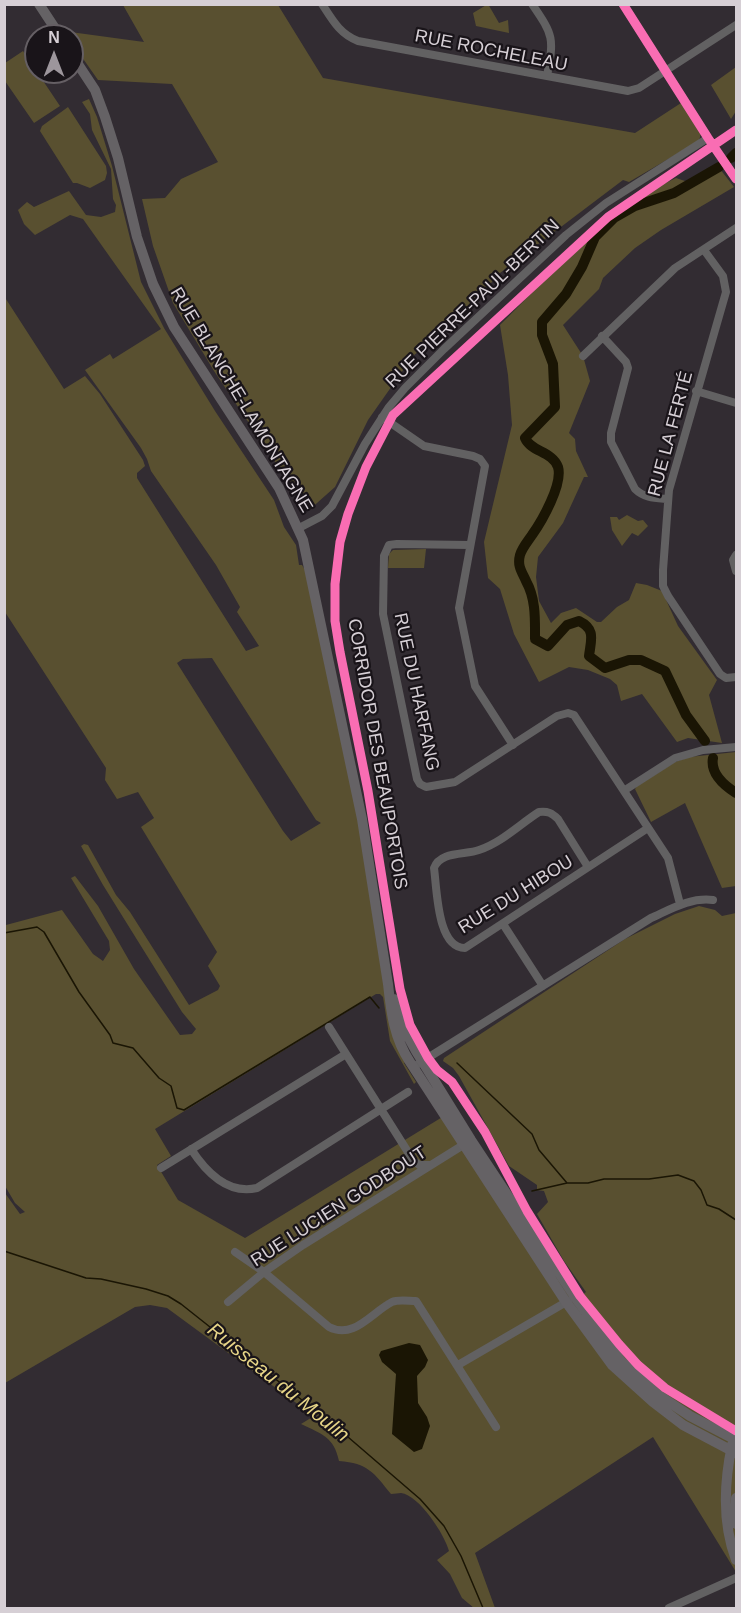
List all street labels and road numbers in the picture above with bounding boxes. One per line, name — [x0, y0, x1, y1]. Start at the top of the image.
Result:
street label: RUE ROCHELEAU — [413, 26, 569, 76]
street label: RUE PIERRE-PAUL-BERTIN — [382, 215, 564, 393]
street label: RUE BLANCHE-LAMONTAGNE — [165, 284, 317, 516]
street label: RUE LA FERTÉ — [644, 369, 698, 499]
street label: RUE DU HARFANG — [389, 611, 443, 773]
street label: CORRIDOR DES BEAUPORTOIS — [343, 617, 411, 891]
street label: RUE DU HIBOU — [455, 851, 577, 939]
street label: RUE LUCIEN GODBOUT — [247, 1142, 431, 1272]

